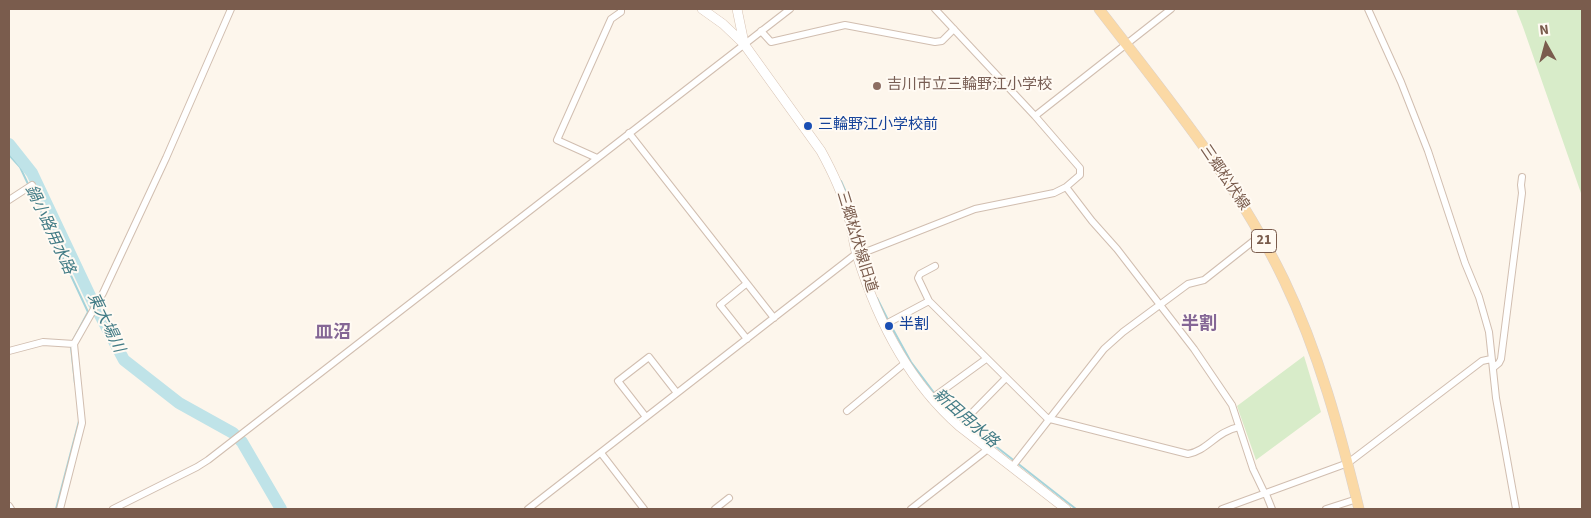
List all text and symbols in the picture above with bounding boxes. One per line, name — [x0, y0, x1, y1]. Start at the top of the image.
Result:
north arrow — [1521, 20, 1571, 70]
text: N — [1538, 20, 1550, 41]
place label: 吉川市立三輪野江小学校 — [887, 77, 1052, 95]
marker: 吉川市立三輪野江小学校 — [871, 80, 883, 92]
place label: 三輪野江小学校前 — [818, 117, 938, 135]
marker: 三輪野江小学校前 — [802, 120, 814, 132]
street label: 三郷松伏線 — [1196, 142, 1252, 214]
water label: 鍋小路用水路 — [20, 182, 78, 278]
street label: 三郷松伏線旧道 — [832, 189, 880, 295]
road number: 21 — [1252, 230, 1276, 252]
water label: 東大場川 — [82, 290, 128, 356]
district label: 半割 — [1181, 314, 1217, 336]
place label: 半割 — [899, 317, 929, 335]
marker: 半割 — [883, 320, 895, 332]
district label: 皿沼 — [315, 323, 351, 345]
water label: 新田用水路 — [929, 386, 1001, 452]

